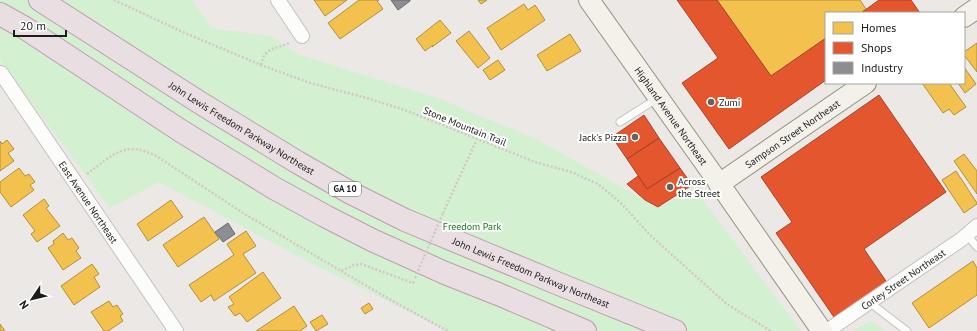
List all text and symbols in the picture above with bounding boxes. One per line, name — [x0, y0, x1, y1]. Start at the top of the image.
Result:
scale bar — [14, 12, 66, 38]
legend — [825, 12, 965, 84]
text: 20 m — [20, 18, 46, 33]
text: Homes — [861, 20, 896, 35]
text: Shops — [861, 40, 892, 55]
text: Industry — [861, 60, 903, 75]
street label: Highland Avenue Northeast — [631, 64, 711, 168]
street label: John Lewis Freedom Parkway Northeast — [165, 78, 317, 178]
place label: Zumi — [719, 96, 740, 109]
marker: Zumi — [706, 97, 716, 107]
street label: Sampson Street Northeast — [743, 97, 843, 171]
street label: Stone Mountain Trail — [421, 104, 508, 149]
place label: Jack's Pizza — [578, 131, 627, 144]
marker: Jack's Pizza — [630, 132, 640, 142]
street label: East Avenue Northeast — [56, 159, 121, 247]
place label: Across the Street — [678, 175, 721, 200]
road number: GA 10 — [329, 182, 361, 196]
marker: Across the Street — [665, 182, 675, 192]
park label: Freedom Park — [443, 220, 501, 233]
street label: John Lewis Freedom Parkway Northeast — [450, 234, 612, 311]
street label: Corley Street Northeast — [859, 246, 949, 313]
north arrow — [12, 279, 52, 319]
text: N — [16, 298, 32, 312]

